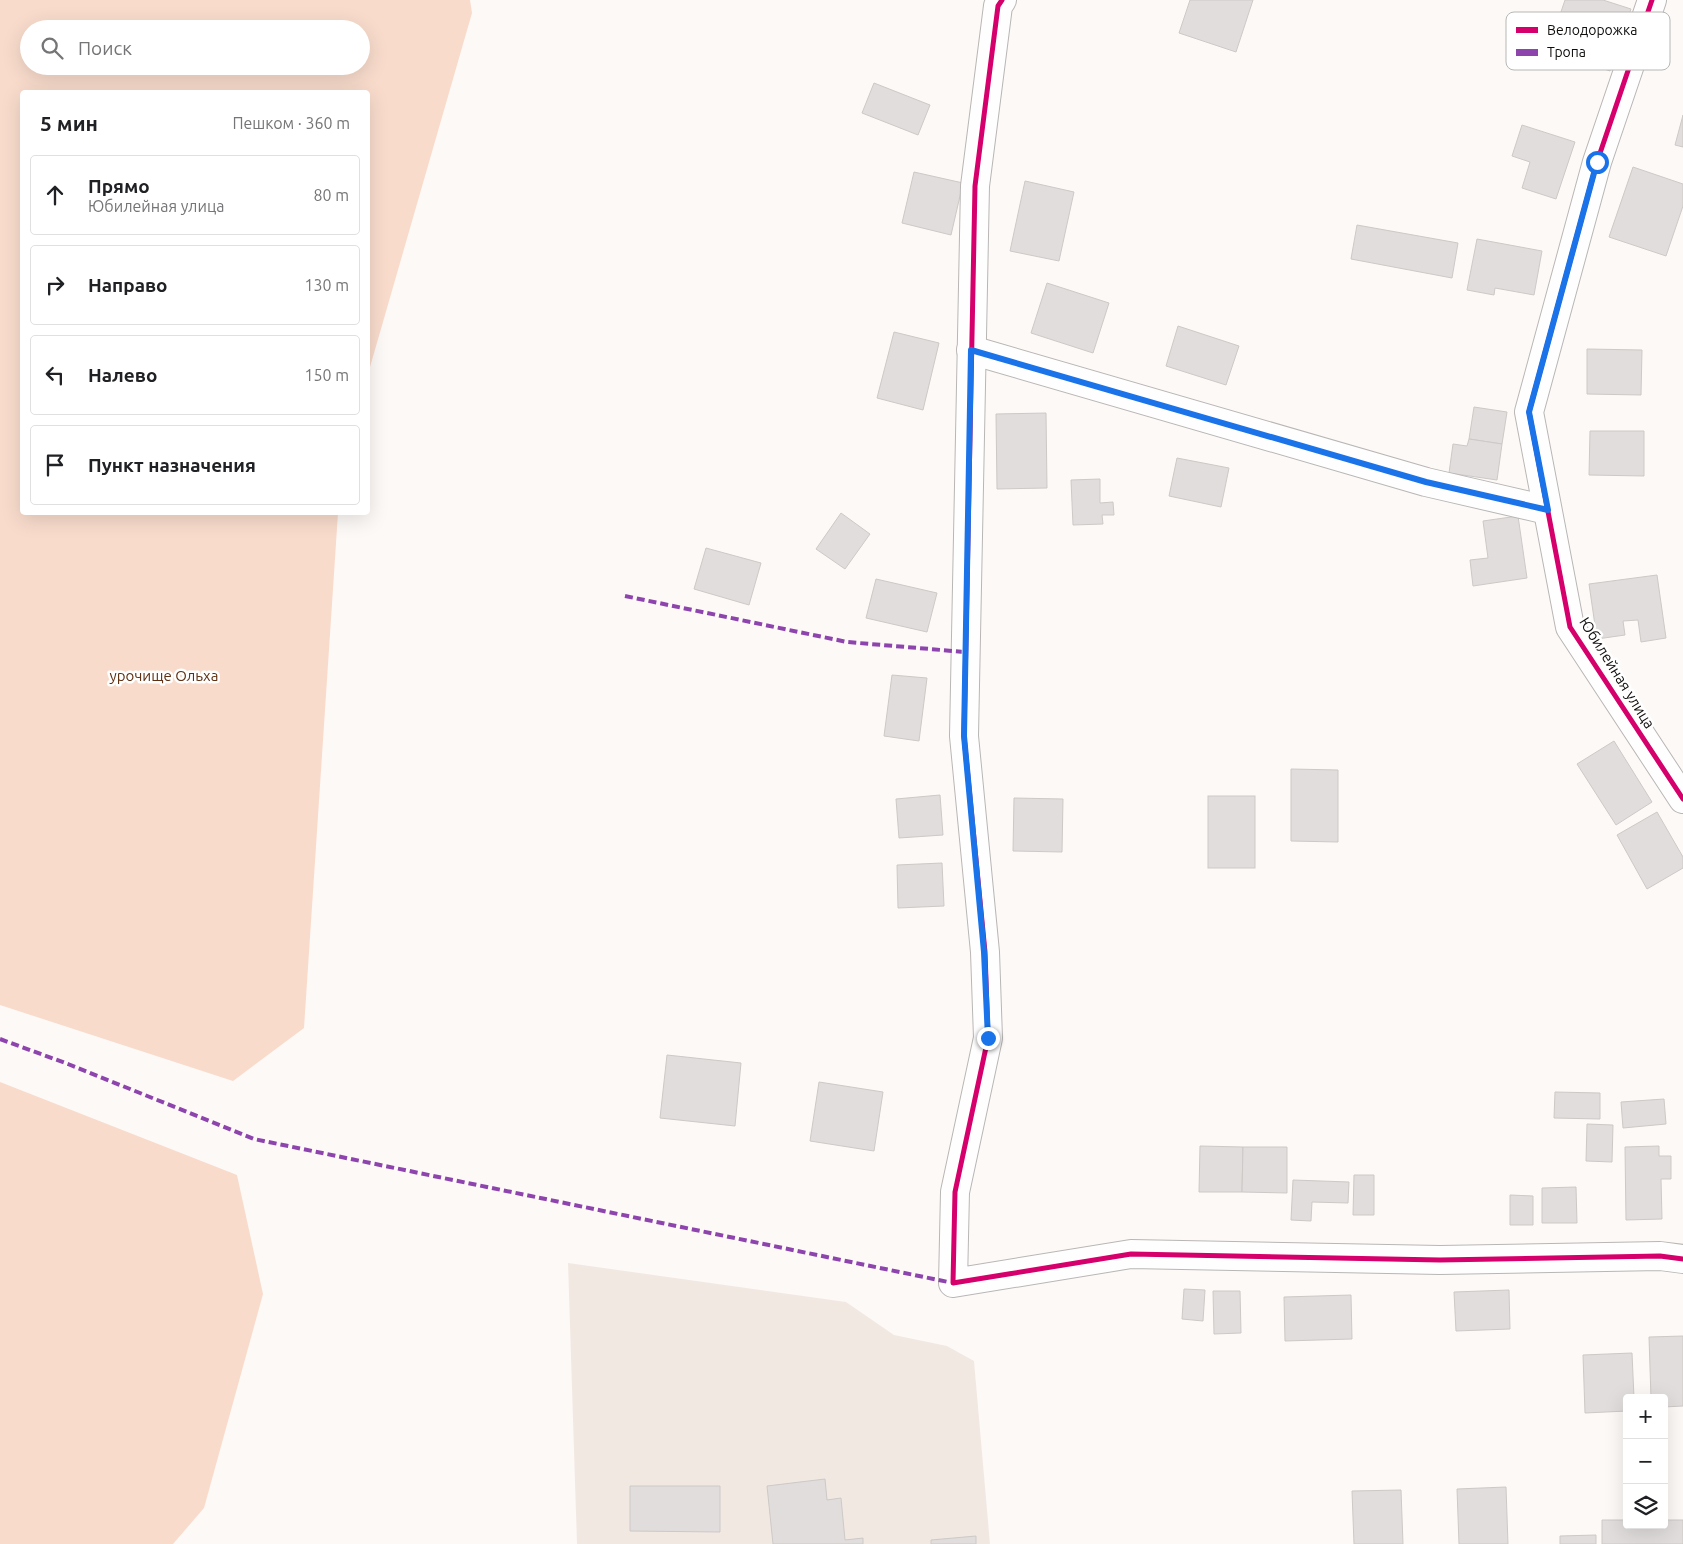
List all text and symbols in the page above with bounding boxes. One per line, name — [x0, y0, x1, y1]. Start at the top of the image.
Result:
legend — [1506, 12, 1670, 70]
search box — [20, 20, 370, 75]
text: Велодорожка — [1547, 22, 1637, 38]
icon: search — [38, 34, 66, 62]
text: Поиск — [78, 37, 132, 59]
text: Тропа — [1547, 44, 1586, 60]
text: 5 мин — [40, 111, 98, 135]
text: Пешком · 360 m — [232, 114, 350, 132]
route start — [1586, 151, 1609, 174]
text: Прямо — [88, 175, 150, 197]
icon: ahead — [41, 181, 69, 209]
text: 80 m — [313, 186, 349, 204]
text: Юбилейная улица — [88, 197, 224, 215]
icon: right — [41, 271, 69, 299]
text: Направо — [88, 274, 168, 296]
text: 130 m — [304, 276, 349, 294]
icon: left — [41, 361, 69, 389]
text: Налево — [88, 364, 157, 386]
text: 150 m — [304, 366, 349, 384]
icon: arrive — [41, 451, 69, 479]
text: Пункт назначения — [88, 454, 256, 476]
street label: Юбилейная улица — [1576, 614, 1659, 731]
park label: урочище Ольха — [110, 667, 218, 684]
route end — [977, 1027, 1000, 1050]
map controls — [1623, 1394, 1668, 1529]
button: + — [1623, 1394, 1668, 1439]
button: − — [1623, 1439, 1668, 1484]
button: layers — [1623, 1484, 1668, 1529]

